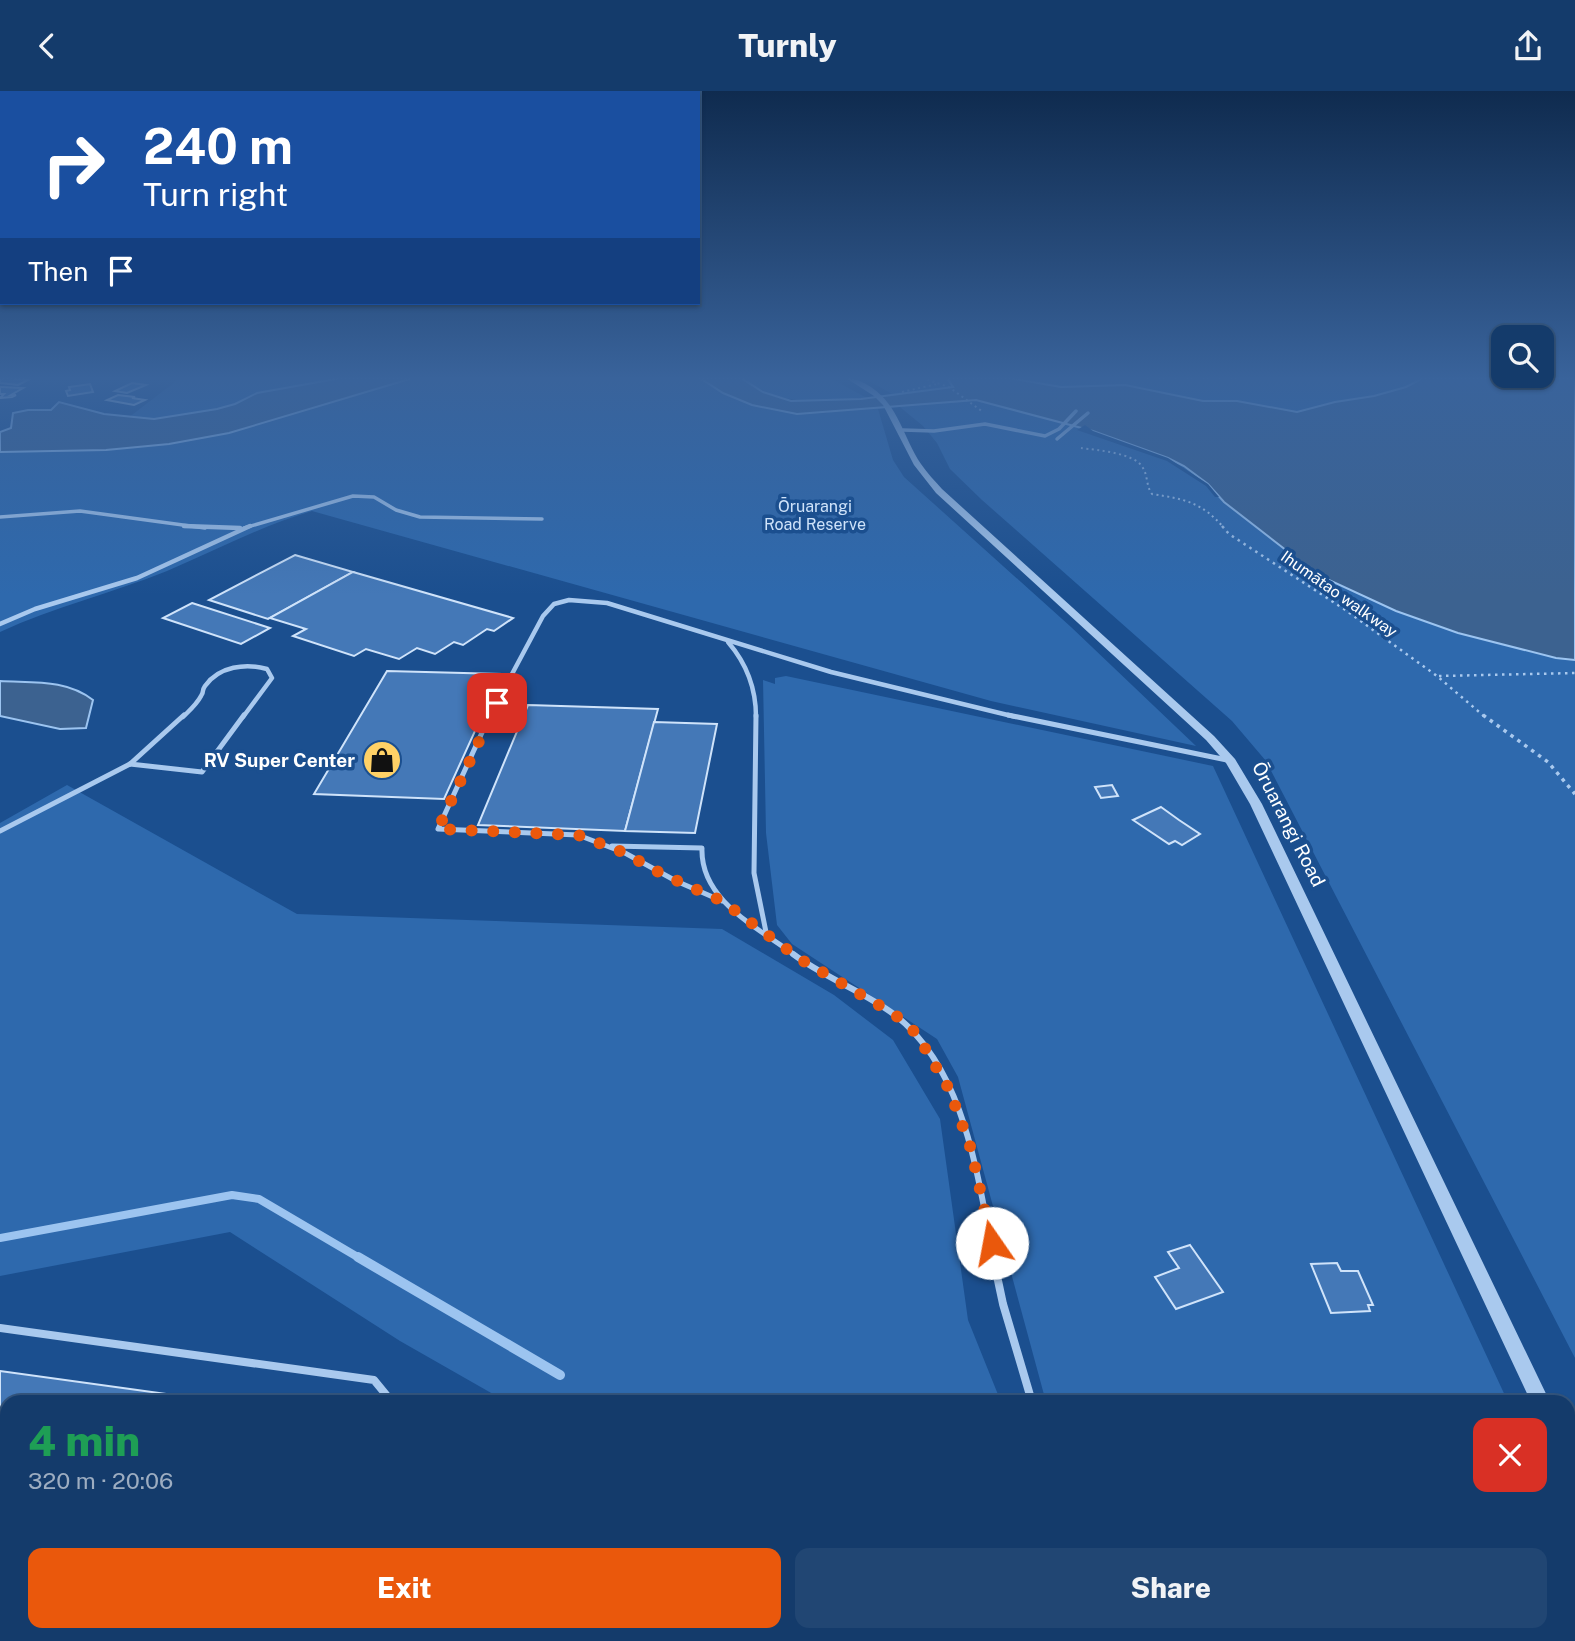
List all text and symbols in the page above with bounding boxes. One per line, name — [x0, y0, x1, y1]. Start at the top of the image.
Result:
icon: back — [28, 27, 66, 65]
text: Turnly — [738, 27, 837, 64]
icon: share — [1509, 27, 1547, 65]
text: 240 m — [143, 117, 293, 175]
icon: right — [28, 119, 119, 210]
text: Turn right — [143, 176, 288, 213]
icon: arrive — [102, 252, 140, 290]
text: Then — [28, 256, 88, 287]
map controls — [1491, 325, 1554, 388]
button: search — [1491, 325, 1554, 388]
park label: Ōruarangi Road Reserve — [764, 497, 866, 534]
street label: Ihumātao walkway — [1277, 547, 1401, 642]
pin — [467, 673, 527, 733]
icon: arrive — [478, 684, 516, 722]
shop icon: RV Super Center — [361, 739, 403, 781]
place label: RV Super Center — [204, 749, 355, 771]
street label: Ōruarangi Road — [1248, 758, 1330, 890]
position arrow — [955, 1206, 1029, 1280]
text: 4 min — [28, 1416, 140, 1465]
button: close — [1473, 1418, 1547, 1492]
text: 320 m · 20:06 — [28, 1467, 173, 1494]
button: Exit — [28, 1548, 781, 1628]
button: Share — [795, 1548, 1547, 1628]

